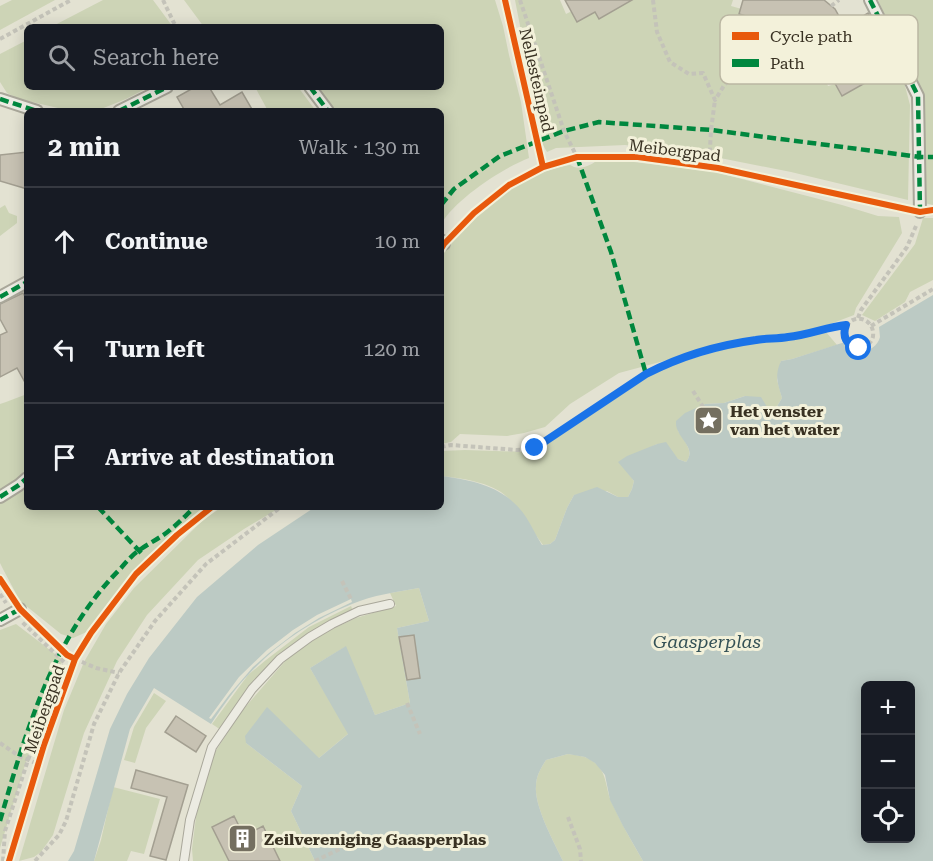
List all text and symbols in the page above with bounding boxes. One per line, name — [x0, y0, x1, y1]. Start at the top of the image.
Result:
legend — [720, 15, 918, 84]
search box — [24, 24, 444, 90]
street label: Nellesteinpad — [515, 26, 558, 134]
text: Cycle path — [770, 27, 853, 46]
icon: search — [45, 41, 78, 74]
text: Search here — [93, 45, 219, 70]
text: Path — [770, 54, 805, 73]
text: 2 min — [48, 132, 120, 162]
text: Walk · 130 m — [299, 135, 420, 159]
street label: Meibergpad — [628, 135, 722, 166]
icon: ahead — [48, 225, 81, 258]
text: Continue — [105, 229, 208, 254]
text: 10 m — [374, 229, 420, 253]
icon: left — [48, 333, 81, 366]
route start — [845, 334, 871, 360]
text: Turn left — [105, 337, 205, 362]
text: 120 m — [363, 337, 420, 361]
place label: Het venster van het water — [730, 402, 840, 439]
place icon: Het venster van het water — [693, 404, 725, 436]
route end — [521, 434, 547, 460]
icon: arrive — [48, 441, 81, 474]
text: Arrive at destination — [105, 445, 334, 470]
water label: Gaasperplas — [653, 631, 761, 652]
street label: Meibergpad — [20, 662, 69, 756]
map controls — [861, 681, 915, 843]
button: + — [861, 681, 915, 735]
button: − — [861, 735, 915, 789]
button: locate — [861, 789, 915, 843]
building icon: Zeilvereniging Gaasperplas — [227, 823, 259, 855]
place label: Zeilvereniging Gaasperplas — [264, 830, 486, 849]

